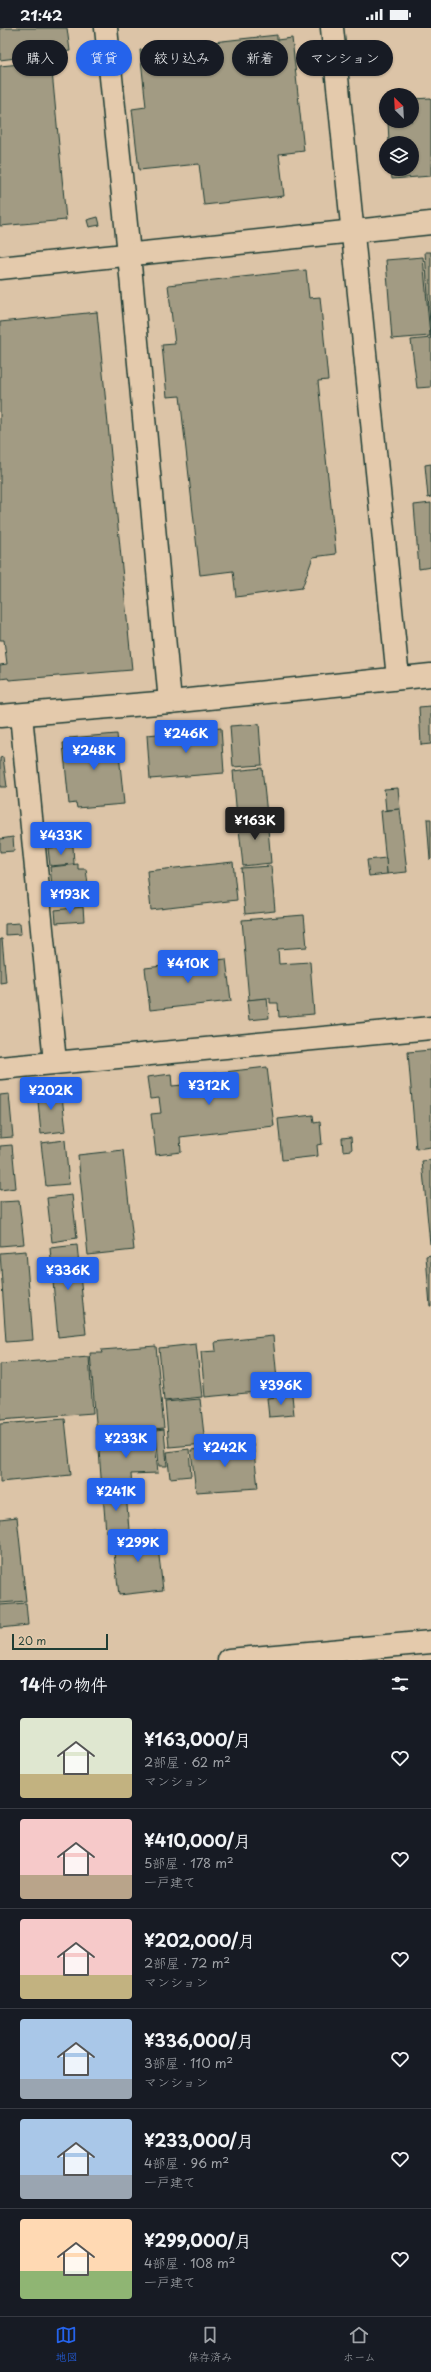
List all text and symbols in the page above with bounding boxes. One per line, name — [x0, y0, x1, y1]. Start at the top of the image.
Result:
text: 21:42 — [20, 3, 62, 26]
chip: 購入 — [12, 40, 68, 76]
chip: 賃貸 — [76, 40, 132, 76]
chip: 絞り込み — [140, 40, 224, 76]
chip: 新着 — [232, 40, 288, 76]
chip: マンション — [296, 40, 393, 76]
north arrow — [379, 88, 419, 128]
map controls — [379, 88, 419, 176]
button: layers — [379, 136, 419, 176]
pin: ¥246K — [158, 720, 214, 754]
text: ¥246K — [164, 723, 208, 742]
pin: ¥248K — [66, 737, 122, 771]
text: ¥248K — [72, 740, 116, 759]
pin: ¥163K — [227, 807, 283, 841]
text: ¥163K — [234, 810, 276, 829]
pin: ¥433K — [33, 822, 89, 856]
text: ¥433K — [39, 825, 83, 844]
pin: ¥193K — [42, 881, 98, 915]
text: ¥193K — [50, 884, 90, 903]
pin: ¥410K — [160, 950, 216, 984]
text: ¥410K — [167, 953, 209, 972]
pin: ¥312K — [181, 1072, 237, 1106]
text: ¥312K — [188, 1075, 230, 1094]
pin: ¥202K — [23, 1077, 79, 1111]
text: ¥202K — [29, 1080, 73, 1099]
pin: ¥336K — [40, 1257, 96, 1291]
text: ¥336K — [46, 1260, 90, 1279]
pin: ¥396K — [253, 1372, 309, 1406]
text: ¥396K — [260, 1375, 302, 1394]
pin: ¥233K — [98, 1425, 154, 1459]
text: ¥233K — [104, 1428, 148, 1447]
pin: ¥242K — [197, 1434, 253, 1468]
text: ¥242K — [203, 1437, 247, 1456]
pin: ¥241K — [88, 1478, 144, 1512]
text: ¥241K — [96, 1481, 136, 1500]
pin: ¥299K — [110, 1529, 166, 1563]
text: ¥299K — [117, 1532, 159, 1551]
scale bar — [12, 1632, 108, 1651]
text: 20 m — [18, 1632, 46, 1649]
text: 14件の物件 — [20, 1671, 108, 1697]
icon: filters — [389, 1673, 411, 1695]
text: ¥163,000/月 — [144, 1726, 251, 1752]
icon: home — [52, 1734, 100, 1782]
icon: heart — [389, 1747, 411, 1769]
text: 2部屋 · 62 m² — [144, 1752, 231, 1771]
text: マンション — [144, 1771, 208, 1790]
text: ¥410,000/月 — [144, 1827, 251, 1853]
icon: home — [52, 1835, 100, 1883]
icon: heart — [389, 1848, 411, 1870]
text: 5部屋 · 178 m² — [144, 1853, 234, 1872]
text: 一戸建て — [144, 1872, 196, 1891]
text: ¥202,000/月 — [144, 1927, 255, 1953]
icon: home — [52, 1935, 100, 1983]
icon: heart — [389, 1948, 411, 1970]
text: 2部屋 · 72 m² — [144, 1953, 230, 1972]
text: マンション — [144, 1972, 208, 1991]
text: ¥336,000/月 — [144, 2027, 254, 2053]
icon: home — [52, 2035, 100, 2083]
icon: heart — [389, 2048, 411, 2070]
text: 3部屋 · 110 m² — [144, 2053, 233, 2072]
text: マンション — [144, 2072, 208, 2091]
text: ¥233,000/月 — [144, 2127, 254, 2153]
icon: home — [52, 2135, 100, 2183]
icon: heart — [389, 2148, 411, 2170]
text: 4部屋 · 96 m² — [144, 2153, 229, 2172]
text: 一戸建て — [144, 2172, 196, 2191]
text: ¥299,000/月 — [144, 2227, 251, 2253]
icon: home — [52, 2235, 100, 2283]
icon: heart — [389, 2248, 411, 2270]
text: 4部屋 · 108 m² — [144, 2253, 235, 2272]
text: 一戸建て — [144, 2272, 196, 2291]
tab: 地図 — [55, 2324, 77, 2365]
tab: 保存済み — [188, 2324, 232, 2365]
tab: ホーム — [343, 2324, 376, 2365]

